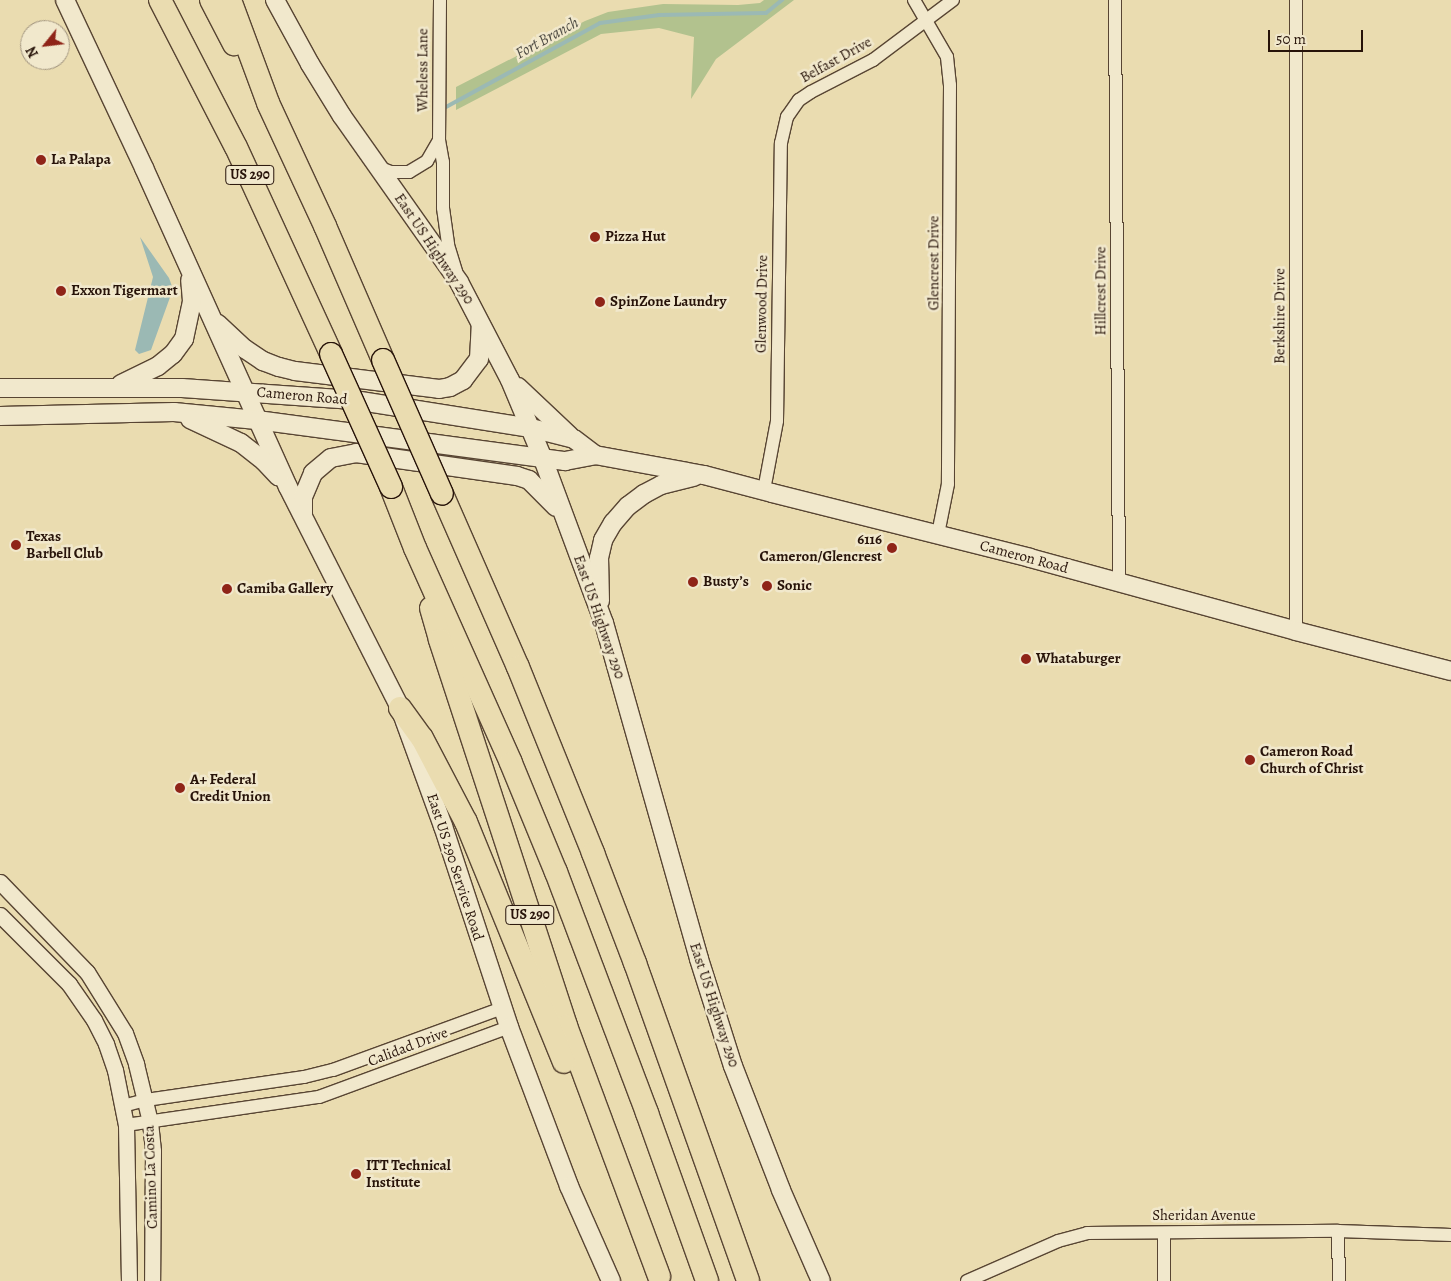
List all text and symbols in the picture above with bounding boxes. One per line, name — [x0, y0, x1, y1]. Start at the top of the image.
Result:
water label: Fort Branch — [512, 13, 582, 63]
north arrow — [20, 20, 70, 70]
scale bar — [1271, 20, 1366, 52]
street label: Wheless Lane — [414, 28, 432, 112]
text: 50 m — [1276, 29, 1306, 49]
street label: Belfast Drive — [797, 33, 875, 87]
text: N — [22, 43, 43, 61]
place label: La Palapa — [51, 151, 111, 169]
marker: La Palapa — [35, 154, 47, 166]
road number: US 290 — [225, 164, 275, 186]
street label: East US Highway 290 — [390, 190, 478, 308]
street label: Glencrest Drive — [925, 216, 943, 310]
place label: Pizza Hut — [605, 228, 666, 246]
marker: Pizza Hut — [589, 231, 601, 243]
street label: Hillcrest Drive — [1092, 246, 1110, 336]
street label: Glenwood Drive — [752, 255, 772, 353]
street label: Berkshire Drive — [1271, 268, 1289, 364]
place label: Exxon Tigermart — [71, 282, 178, 300]
marker: Exxon Tigermart — [55, 285, 67, 297]
place label: SpinZone Laundry — [610, 293, 726, 311]
marker: SpinZone Laundry — [594, 296, 606, 308]
street label: Cameron Road — [256, 383, 348, 409]
place label: Texas Barbell Club — [26, 527, 103, 562]
place label: 6116 Cameron/Glencrest — [759, 530, 882, 565]
street label: Cameron Road — [978, 537, 1070, 577]
marker: Texas Barbell Club — [10, 539, 22, 551]
marker: 6116 Cameron/Glencrest — [886, 542, 898, 554]
street label: East US Highway 290 — [569, 553, 629, 681]
place label: Busty’s — [703, 573, 749, 591]
marker: Busty’s — [687, 576, 699, 588]
place label: Sonic — [777, 577, 812, 595]
place label: Camiba Gallery — [237, 580, 333, 598]
marker: Sonic — [761, 580, 773, 592]
marker: Camiba Gallery — [221, 583, 233, 595]
place label: Whataburger — [1036, 650, 1121, 668]
marker: Whataburger — [1020, 653, 1032, 665]
place label: Cameron Road Church of Christ — [1260, 742, 1363, 777]
marker: Cameron Road Church of Christ — [1244, 754, 1256, 766]
place label: A+ Federal Credit Union — [190, 770, 271, 805]
marker: A+ Federal Credit Union — [174, 782, 186, 794]
street label: East US 290 Service Road — [423, 791, 487, 943]
road number: US 290 — [505, 904, 555, 926]
street label: East US Highway 290 — [685, 940, 743, 1070]
street label: Calidad Drive — [366, 1024, 450, 1070]
street label: Camino La Costa — [140, 1125, 162, 1229]
place label: ITT Technical Institute — [366, 1156, 451, 1191]
marker: ITT Technical Institute — [350, 1168, 362, 1180]
street label: Sheridan Avenue — [1152, 1207, 1256, 1225]

